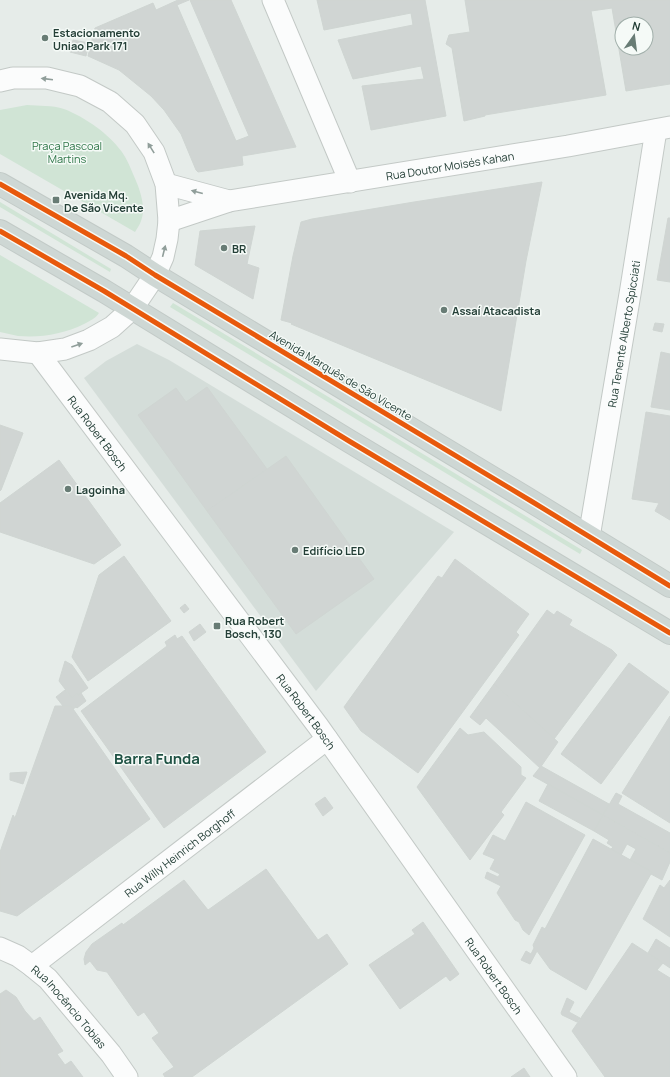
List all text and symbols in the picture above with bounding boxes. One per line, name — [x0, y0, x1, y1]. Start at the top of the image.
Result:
north arrow — [614, 16, 654, 56]
text: N — [631, 18, 642, 34]
place label: Estacionamento Uniao Park 171 — [53, 25, 140, 53]
marker: Estacionamento Uniao Park 171 — [40, 33, 50, 43]
one-way arrow — [41, 75, 53, 82]
park label: Praça Pascoal Martins — [32, 138, 102, 166]
one-way arrow — [147, 143, 155, 153]
street label: Rua Doutor Moisés Kahan — [385, 147, 515, 183]
place label: Avenida Mq. De São Vicente — [64, 187, 144, 215]
one-way arrow — [191, 189, 204, 195]
marker: Avenida Mq. De São Vicente — [51, 195, 61, 205]
place label: BR — [232, 241, 246, 256]
marker: BR — [219, 243, 229, 253]
one-way arrow — [162, 245, 168, 257]
street label: Rua Tenente Alberto Spicciati — [603, 259, 643, 408]
place label: Assaí Atacadista — [452, 303, 541, 318]
marker: Assaí Atacadista — [439, 305, 449, 315]
street label: Avenida Marquês de São Vicente — [267, 326, 416, 424]
one-way arrow — [71, 341, 83, 347]
street label: Rua Robert Bosch — [65, 392, 131, 474]
place label: Lagoinha — [76, 482, 125, 497]
marker: Lagoinha — [63, 484, 73, 494]
place label: Edifício LED — [303, 543, 365, 558]
marker: Edifício LED — [290, 545, 300, 555]
place label: Rua Robert Bosch, 130 — [225, 613, 285, 641]
marker: Rua Robert Bosch, 130 — [212, 621, 222, 631]
street label: Rua Robert Bosch — [274, 671, 340, 752]
district label: Barra Funda — [114, 748, 200, 769]
street label: Rua Willy Heinrich Borghoff — [121, 805, 238, 900]
street label: Rua Robert Bosch — [462, 934, 527, 1017]
street label: Rua Inocêncio Tobias — [29, 961, 110, 1051]

